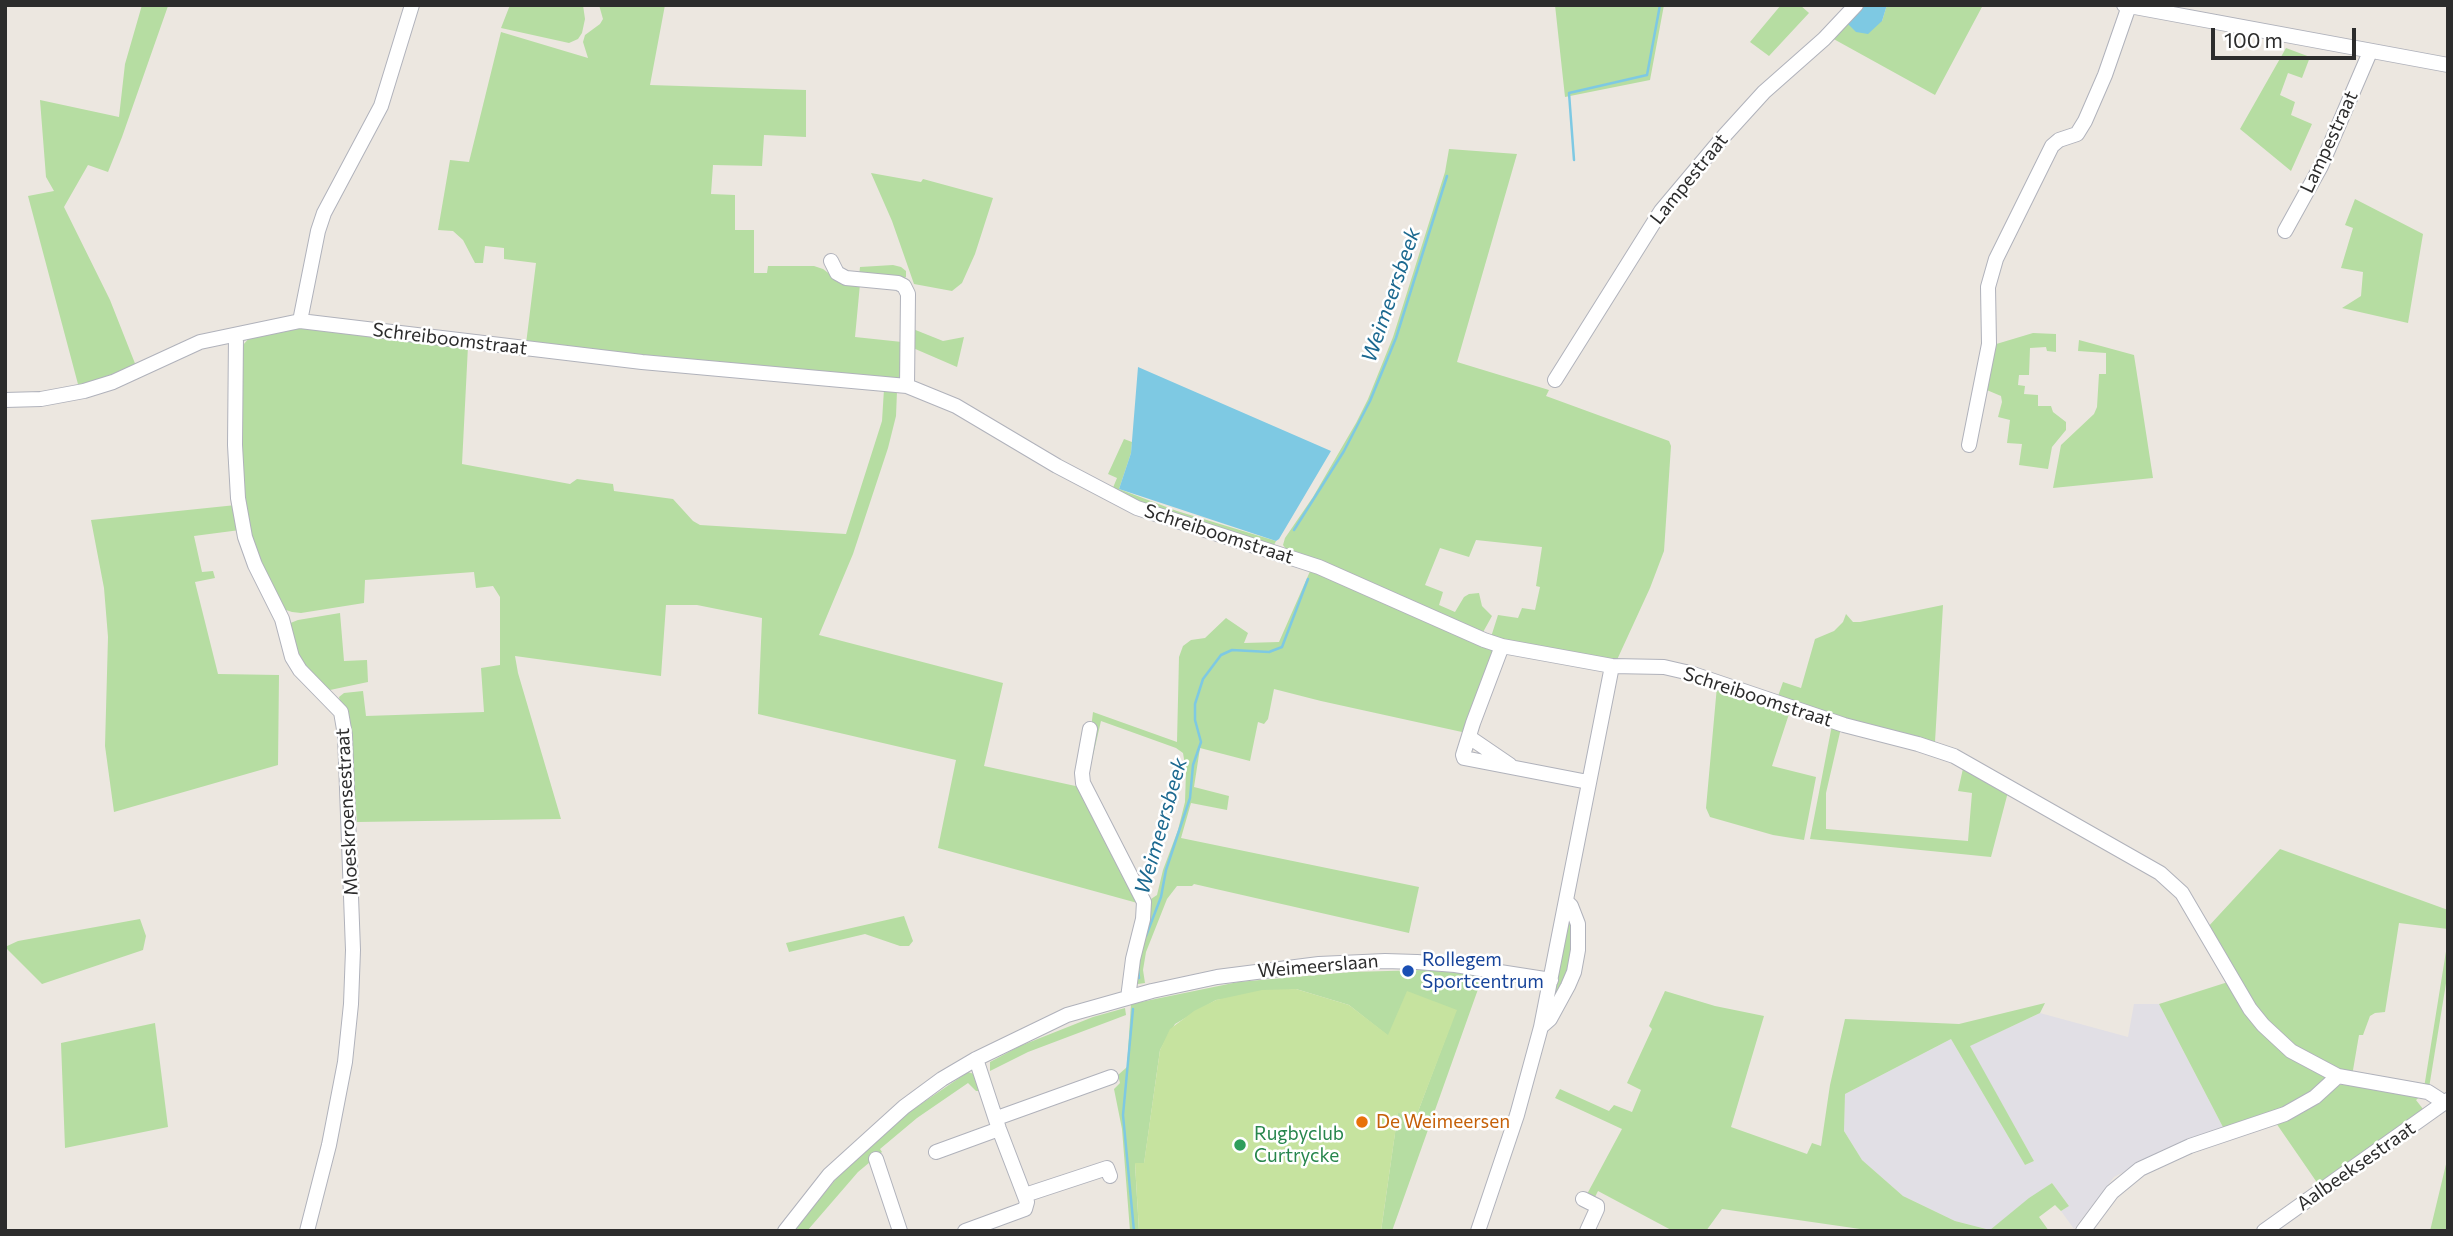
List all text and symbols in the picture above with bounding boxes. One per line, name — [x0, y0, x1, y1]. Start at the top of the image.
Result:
scale bar — [2215, 14, 2360, 58]
text: 100 m — [2224, 27, 2283, 52]
street label: Lampestraat — [2295, 87, 2363, 197]
street label: Lampestraat — [1645, 129, 1733, 229]
water label: Weimeersbeek — [1356, 224, 1426, 366]
street label: Schreiboomstraat — [371, 318, 529, 360]
street label: Schreiboomstraat — [1142, 499, 1296, 569]
street label: Schreiboomstraat — [1681, 662, 1835, 732]
street label: Moeskroensestraat — [331, 727, 363, 897]
water label: Weimeersbeek — [1130, 755, 1192, 897]
street label: Weimeerslaan — [1257, 949, 1379, 983]
place label: Rollegem Sportcentrum — [1422, 949, 1544, 993]
marker: Rollegem Sportcentrum — [1400, 963, 1416, 979]
place label: De Weimeersen — [1376, 1111, 1510, 1133]
marker: De Weimeersen — [1354, 1114, 1370, 1130]
street label: Aalbeeksestraat — [2292, 1117, 2420, 1215]
place label: Rugbyclub Curtrycke — [1254, 1123, 1344, 1167]
marker: Rugbyclub Curtrycke — [1232, 1137, 1248, 1153]

